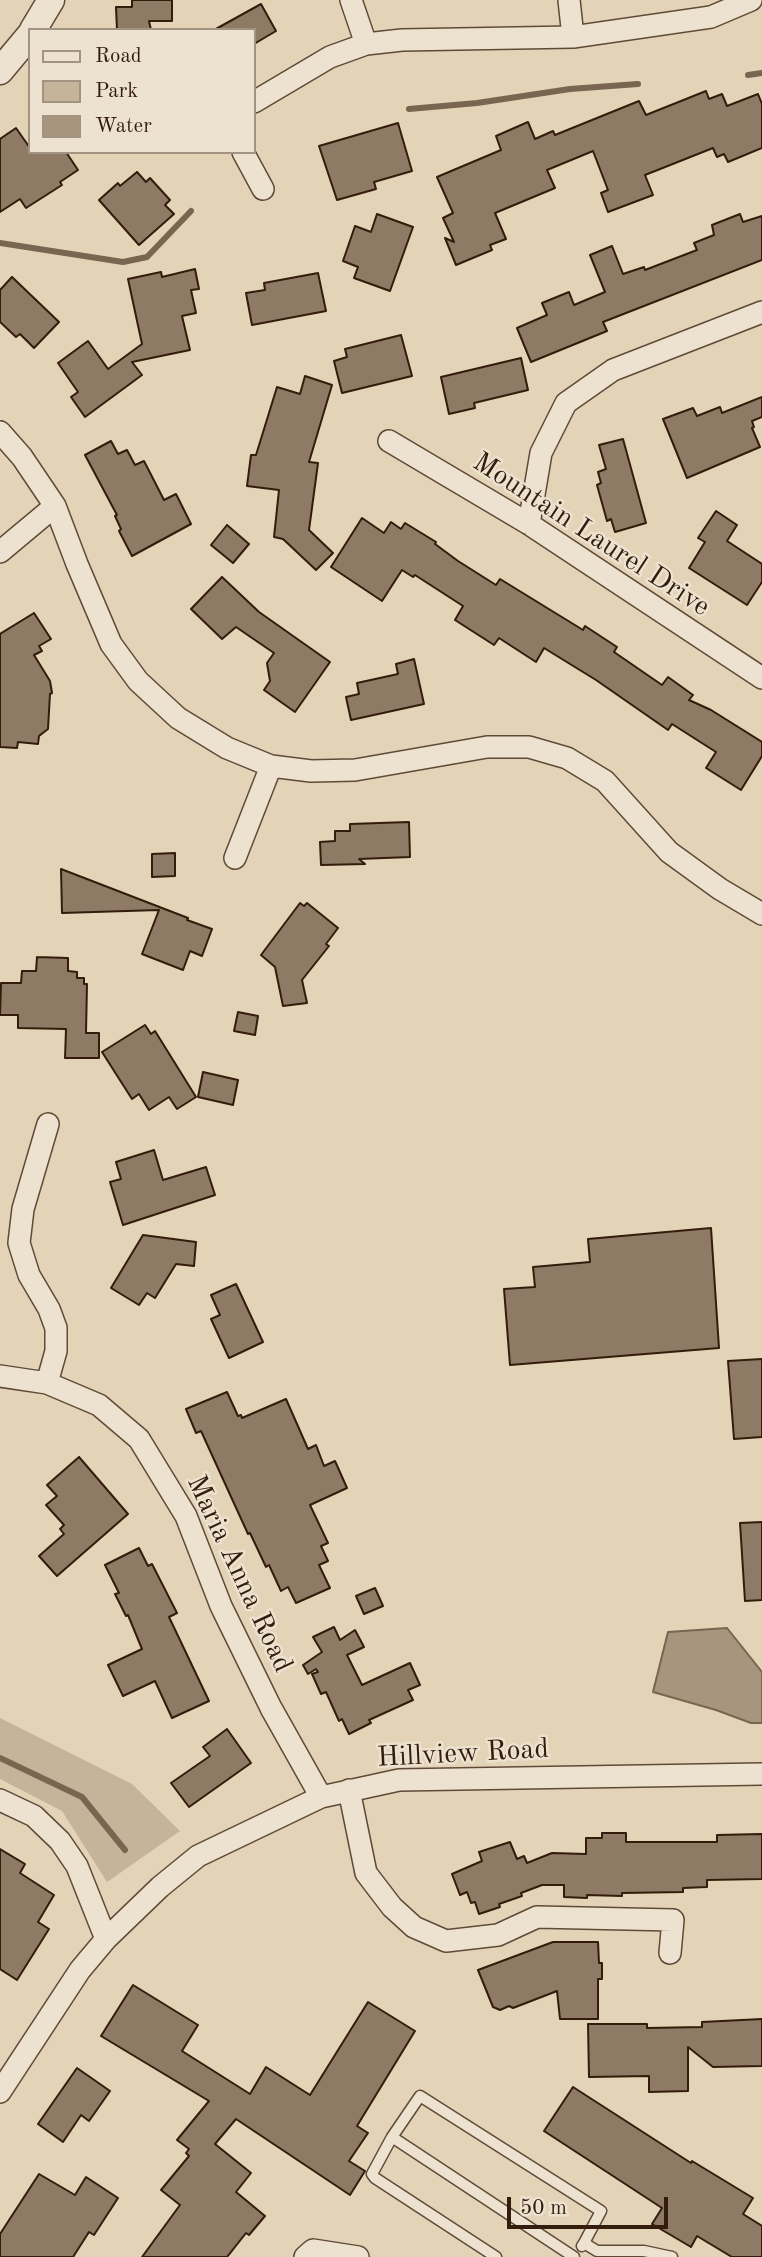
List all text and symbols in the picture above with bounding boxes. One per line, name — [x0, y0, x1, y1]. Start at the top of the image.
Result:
legend — [28, 28, 256, 154]
text: Road — [95, 46, 142, 67]
text: Park — [95, 81, 138, 102]
text: Water — [95, 116, 152, 137]
street label: Mountain Laurel Drive — [466, 446, 716, 624]
street label: Maria Anna Road — [179, 1470, 299, 1678]
street label: Hillview Road — [376, 1733, 550, 1775]
scale bar — [510, 2184, 671, 2228]
text: 50 m — [520, 2198, 567, 2219]

